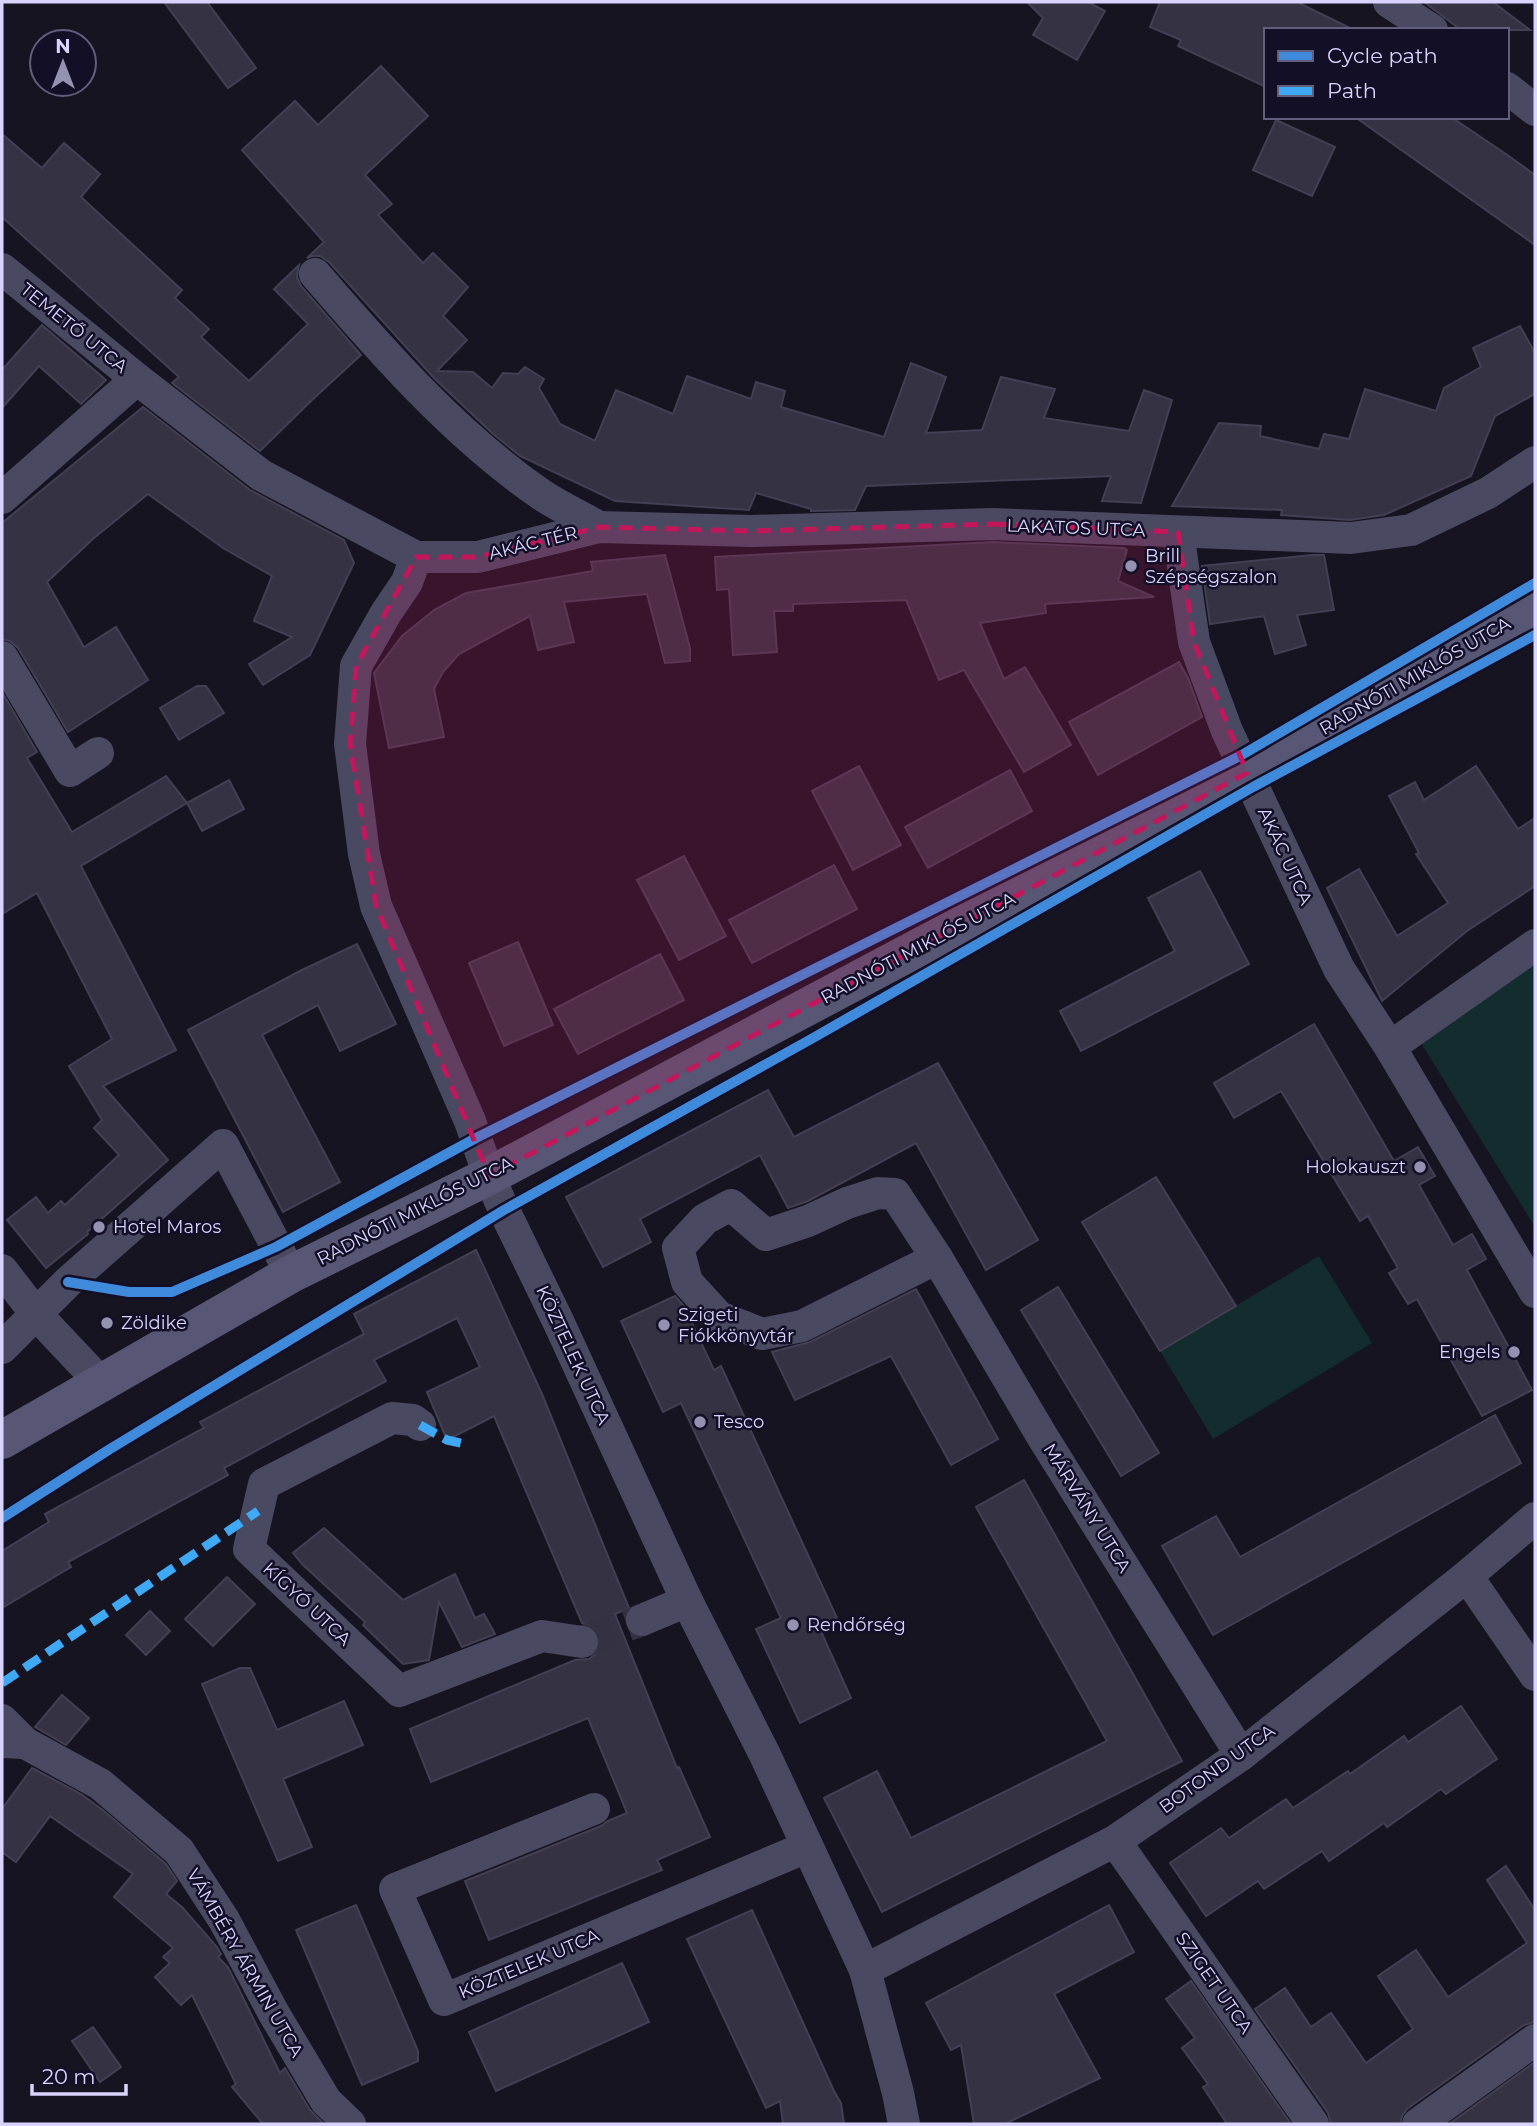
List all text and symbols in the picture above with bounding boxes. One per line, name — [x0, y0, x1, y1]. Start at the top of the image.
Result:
north arrow — [28, 28, 98, 98]
legend — [1264, 28, 1509, 119]
text: N — [55, 35, 71, 58]
text: Cycle path — [1327, 43, 1438, 68]
text: Path — [1327, 78, 1377, 103]
street label: TEMETŐ UTCA — [16, 278, 132, 378]
street label: LAKATOS UTCA — [1006, 515, 1146, 541]
street label: AKÁC TÉR — [486, 521, 580, 565]
place label: Brill Szépségszalon — [1145, 545, 1277, 588]
marker: Brill Szépségszalon — [1123, 558, 1139, 574]
street label: RADNÓTI MIKLÓS UTCA — [1316, 612, 1515, 740]
street label: AKÁC UTCA — [1253, 804, 1317, 908]
street label: RADNÓTI MIKLÓS UTCA — [817, 887, 1019, 1009]
street label: RADNÓTI MIKLÓS UTCA — [313, 1152, 517, 1270]
place label: Holokauszt — [1305, 1156, 1406, 1178]
marker: Holokauszt — [1412, 1159, 1428, 1175]
place label: Hotel Maros — [113, 1216, 221, 1238]
marker: Hotel Maros — [91, 1219, 107, 1235]
street label: KÖZTELEK UTCA — [531, 1282, 615, 1428]
place label: Szigeti Fiókkönyvtár — [678, 1304, 794, 1347]
place label: Zöldike — [121, 1312, 187, 1334]
marker: Zöldike — [99, 1315, 115, 1331]
marker: Szigeti Fiókkönyvtár — [656, 1317, 672, 1333]
place label: Engels — [1439, 1341, 1500, 1363]
marker: Engels — [1506, 1344, 1522, 1360]
place label: Tesco — [714, 1411, 764, 1433]
marker: Tesco — [692, 1414, 708, 1430]
street label: MÁRVÁNY UTCA — [1038, 1439, 1136, 1577]
street label: KÍGYÓ UTCA — [258, 1558, 356, 1650]
place label: Rendőrség — [807, 1614, 906, 1636]
marker: Rendőrség — [785, 1617, 801, 1633]
street label: BOTOND UTCA — [1155, 1720, 1279, 1818]
street label: VÁMBÉRY ÁRMIN UTCA — [182, 1865, 308, 2061]
street label: KÖZTELEK UTCA — [455, 1924, 603, 2004]
street label: SZIGET UTCA — [1171, 1928, 1257, 2038]
scale bar — [32, 2052, 126, 2096]
text: 20 m — [42, 2064, 96, 2089]

